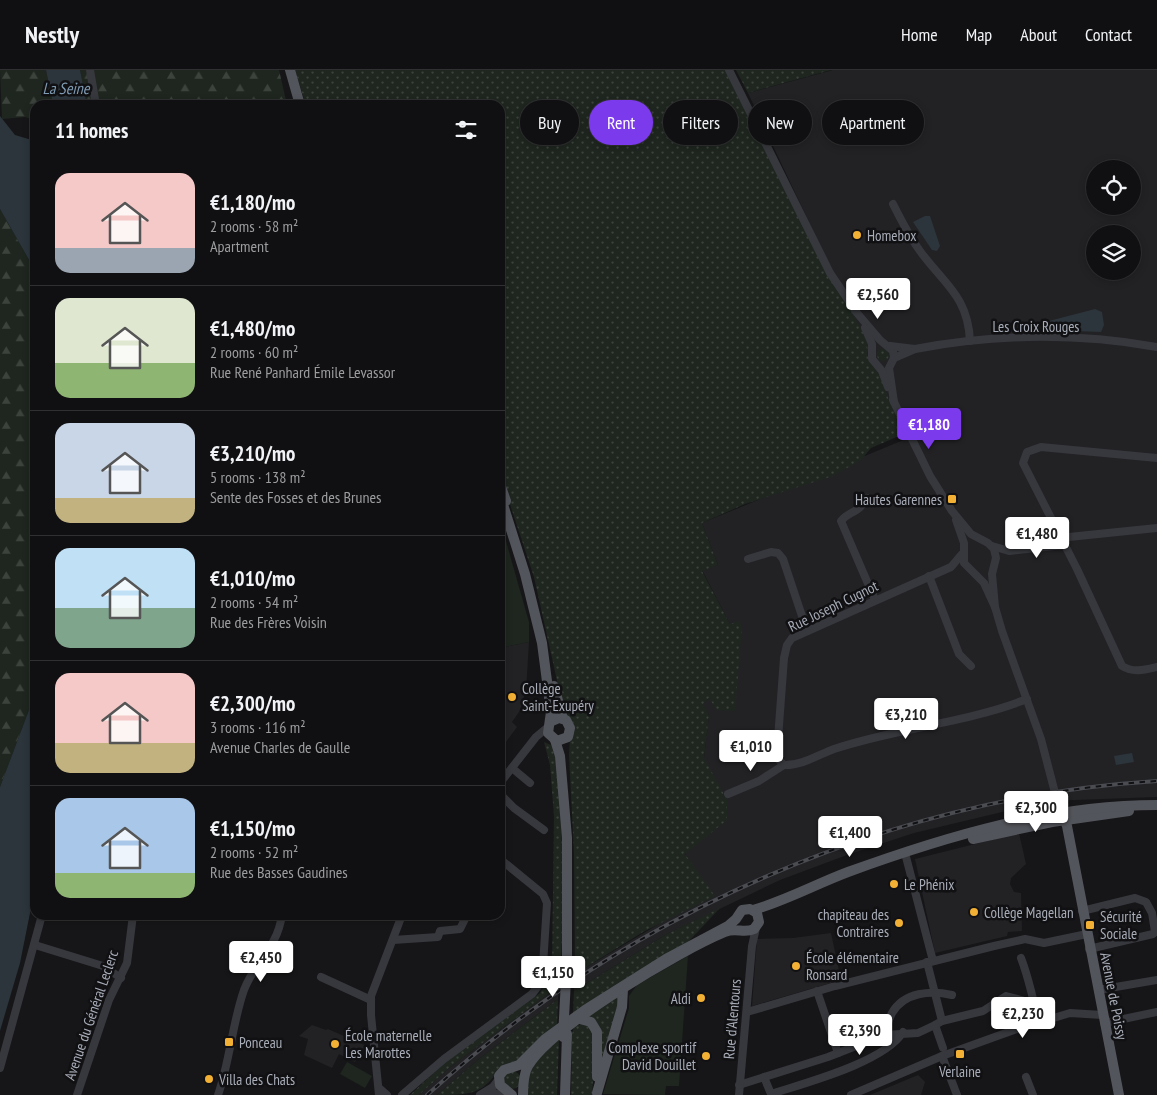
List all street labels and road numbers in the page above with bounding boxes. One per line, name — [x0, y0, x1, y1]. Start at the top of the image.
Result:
street label: Les Croix Rouges — [993, 317, 1079, 336]
street label: Rue Joseph Cugnot — [785, 576, 881, 636]
street label: Avenue du Général Leclerc — [60, 947, 122, 1083]
street label: Avenue de Poissy — [1096, 951, 1132, 1042]
street label: Rue d'Alentours — [719, 978, 745, 1060]

